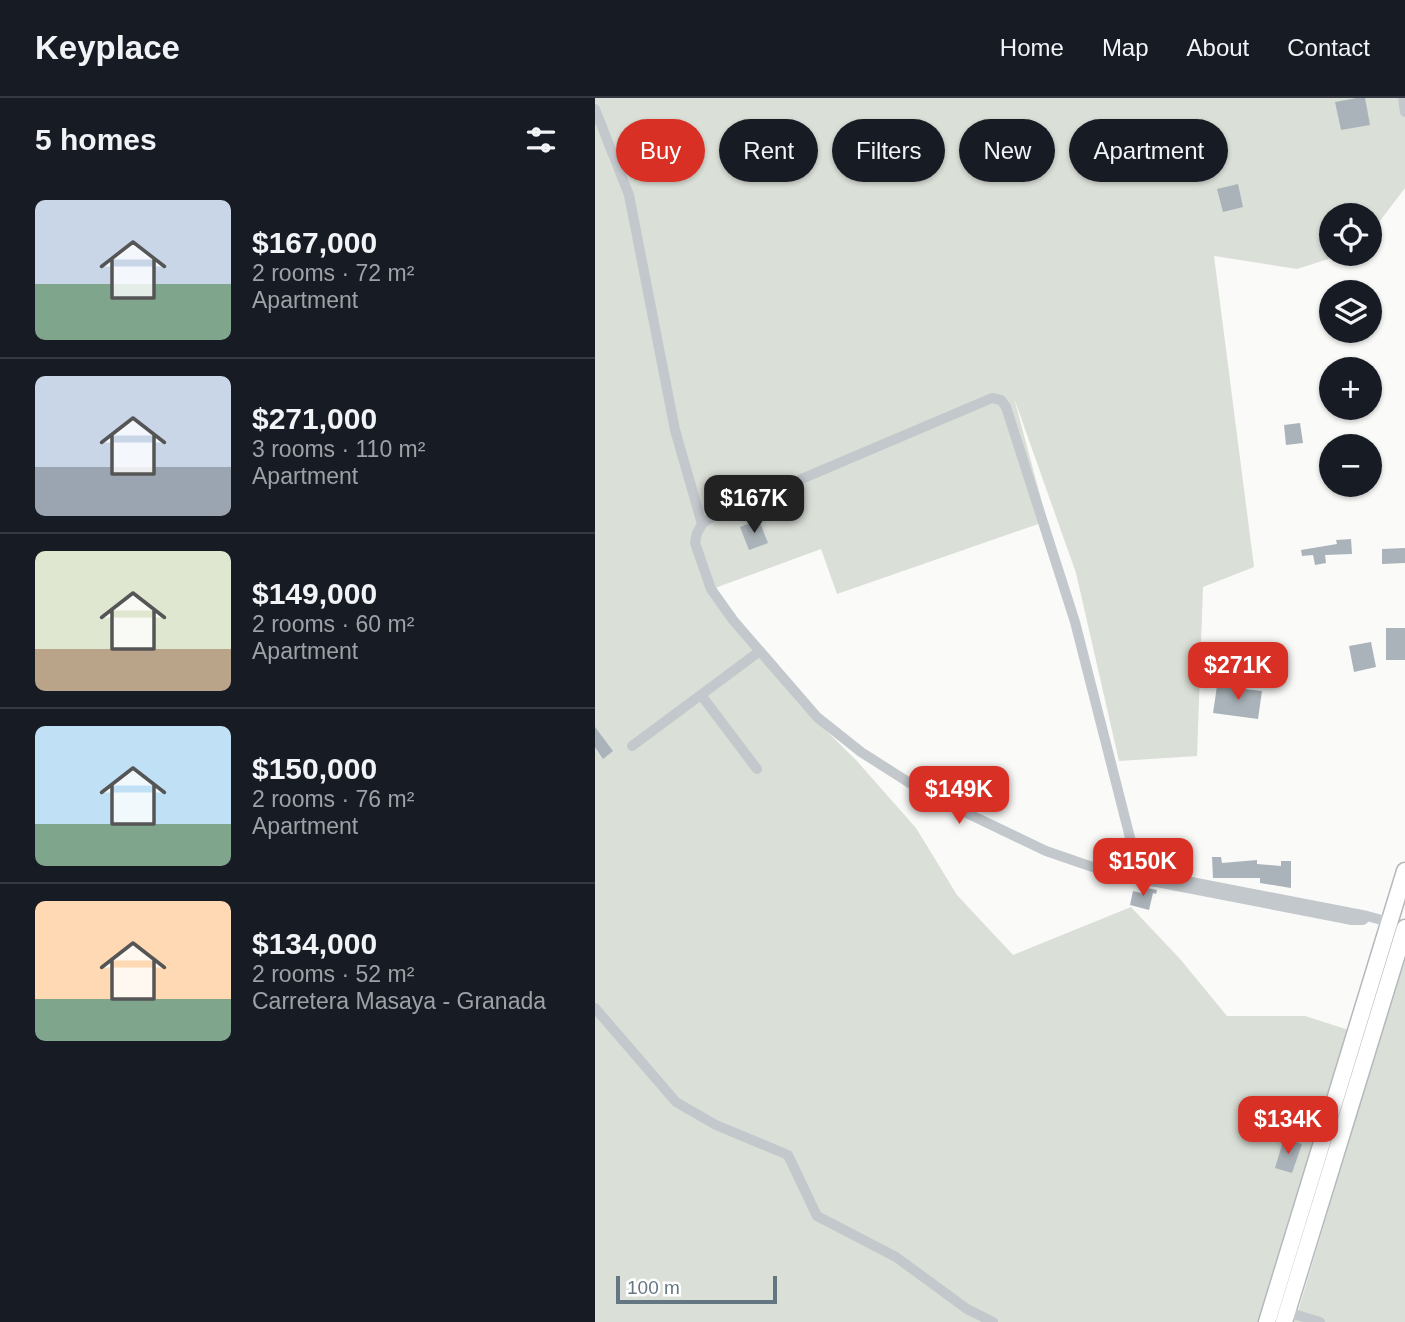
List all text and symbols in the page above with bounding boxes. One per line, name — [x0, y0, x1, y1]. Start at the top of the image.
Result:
text: Keyplace — [35, 29, 180, 66]
text: Home — [1000, 34, 1064, 61]
text: Map — [1102, 34, 1149, 61]
text: About — [1187, 34, 1249, 61]
text: Contact — [1287, 34, 1370, 61]
chip: Buy — [616, 119, 705, 182]
chip: Rent — [719, 119, 818, 182]
chip: Filters — [832, 119, 945, 182]
chip: New — [959, 119, 1055, 182]
chip: Apartment — [1069, 119, 1228, 182]
icon: filters — [522, 121, 560, 159]
text: 5 homes — [35, 123, 157, 156]
map controls — [1319, 203, 1382, 497]
button: locate — [1319, 203, 1382, 266]
text: $167,000 — [252, 226, 377, 259]
icon: home — [91, 228, 175, 312]
text: 2 rooms · 72 m² — [252, 260, 414, 286]
button: layers — [1319, 280, 1382, 343]
text: Apartment — [252, 287, 358, 313]
button: + — [1319, 357, 1382, 420]
text: $271,000 — [252, 402, 377, 435]
icon: home — [91, 404, 175, 488]
button: − — [1319, 434, 1382, 497]
text: 3 rooms · 110 m² — [252, 436, 425, 462]
text: Apartment — [252, 463, 358, 489]
pin: $167K — [705, 476, 803, 535]
text: $167K — [720, 485, 788, 511]
text: $149,000 — [252, 577, 377, 610]
icon: home — [91, 579, 175, 663]
text: 2 rooms · 60 m² — [252, 611, 414, 637]
text: Apartment — [252, 638, 358, 664]
pin: $271K — [1189, 642, 1287, 702]
text: $271K — [1204, 652, 1272, 678]
text: $150,000 — [252, 752, 377, 785]
icon: home — [91, 754, 175, 838]
pin: $149K — [910, 766, 1008, 826]
text: $149K — [925, 776, 993, 802]
text: 2 rooms · 76 m² — [252, 786, 414, 812]
text: Apartment — [252, 813, 358, 839]
pin: $150K — [1094, 838, 1192, 898]
text: $150K — [1109, 848, 1177, 874]
text: $134,000 — [252, 927, 377, 960]
icon: home — [91, 929, 175, 1013]
text: 2 rooms · 52 m² — [252, 961, 414, 987]
text: Carretera Masaya - Granada — [252, 988, 546, 1014]
pin: $134K — [1239, 1096, 1337, 1156]
text: $134K — [1254, 1106, 1322, 1132]
scale bar — [616, 1273, 777, 1305]
text: 100 m — [627, 1277, 680, 1298]

